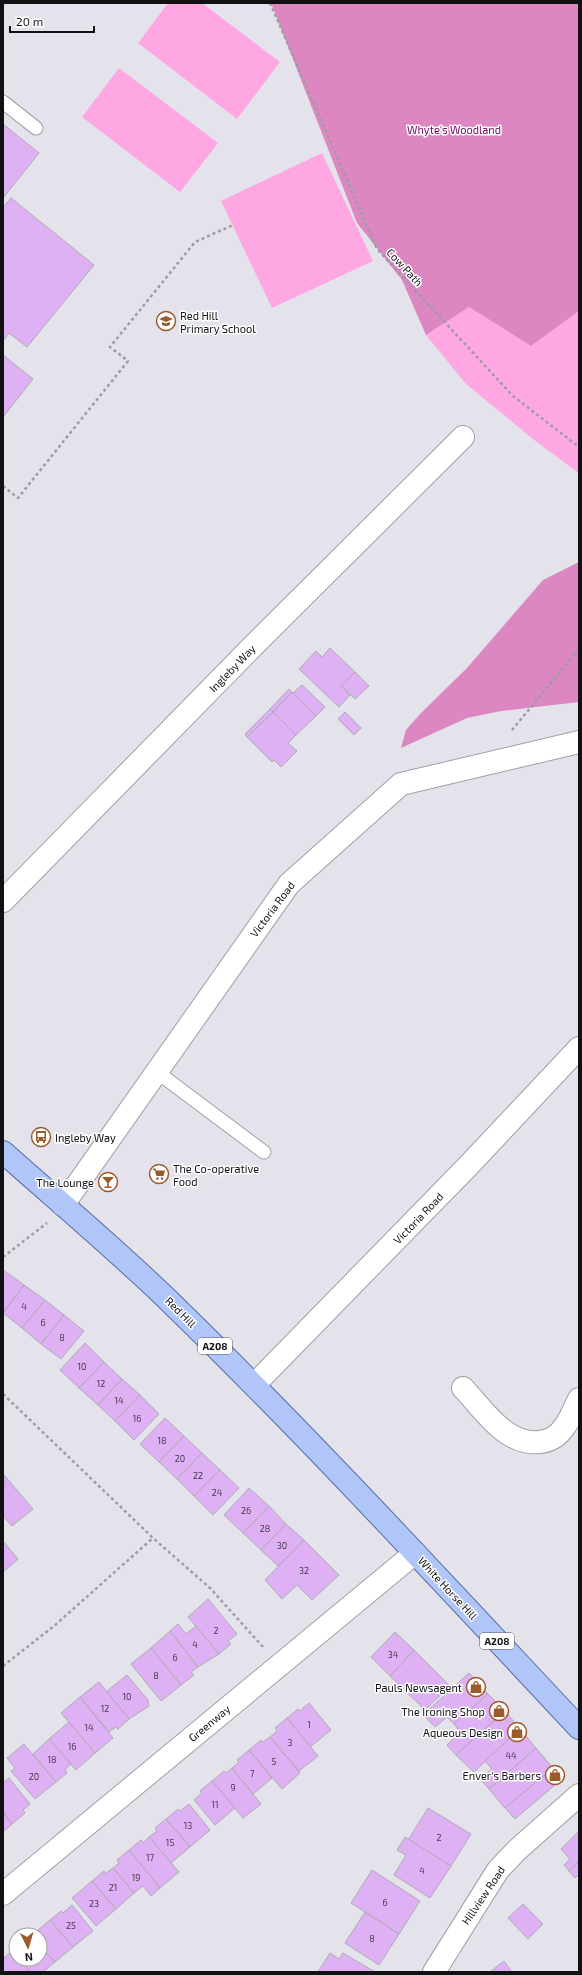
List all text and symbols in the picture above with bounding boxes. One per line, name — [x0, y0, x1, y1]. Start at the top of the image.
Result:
scale bar — [10, 8, 94, 34]
text: 20 m — [16, 14, 43, 28]
park label: Whyte's Woodland — [407, 123, 501, 136]
street label: Cow Path — [384, 245, 426, 289]
place label: Red Hill Primary School — [180, 309, 256, 335]
school or university icon: Red Hill Primary School — [155, 310, 177, 332]
street label: Ingleby Way — [206, 641, 258, 694]
street label: Victoria Road — [247, 879, 297, 939]
bus stop icon: Ingleby Way — [30, 1126, 52, 1148]
place label: Ingleby Way — [55, 1131, 116, 1144]
place label: The Co-operative Food — [173, 1162, 259, 1188]
supermarket icon: The Co-operative Food — [148, 1163, 170, 1185]
bar icon: The Lounge — [97, 1171, 119, 1193]
place label: The Lounge — [36, 1176, 94, 1189]
street label: Victoria Road — [390, 1190, 446, 1246]
street label: Red Hill — [163, 1294, 200, 1331]
house number: 4 — [21, 1301, 27, 1312]
house number: 6 — [40, 1317, 46, 1328]
house number: 8 — [59, 1332, 65, 1343]
road number: A208 — [198, 1338, 232, 1354]
house number: 10 — [77, 1361, 87, 1372]
house number: 12 — [97, 1378, 105, 1389]
house number: 14 — [114, 1395, 124, 1406]
house number: 16 — [133, 1413, 141, 1424]
house number: 18 — [157, 1435, 167, 1446]
house number: 20 — [175, 1453, 185, 1464]
house number: 22 — [193, 1470, 203, 1481]
house number: 24 — [212, 1487, 223, 1498]
house number: 26 — [241, 1505, 251, 1516]
house number: 28 — [260, 1523, 270, 1534]
house number: 30 — [277, 1540, 287, 1551]
street label: White Horse Hill — [416, 1554, 481, 1622]
house number: 32 — [299, 1565, 309, 1576]
house number: 2 — [213, 1625, 219, 1636]
road number: A208 — [480, 1633, 514, 1649]
house number: 4 — [192, 1639, 198, 1650]
house number: 34 — [388, 1649, 399, 1660]
house number: 6 — [172, 1652, 178, 1663]
house number: 8 — [153, 1670, 159, 1681]
shop icon: Pauls Newsagent — [465, 1676, 487, 1698]
place label: Pauls Newsagent — [375, 1681, 462, 1694]
house number: 10 — [122, 1691, 132, 1702]
shop icon: The Ironing Shop — [488, 1700, 510, 1722]
street label: Greenway — [186, 1702, 233, 1744]
house number: 12 — [101, 1703, 109, 1714]
place label: The Ironing Shop — [401, 1705, 485, 1718]
house number: 1 — [307, 1719, 311, 1730]
shop icon: Aqueous Design — [506, 1721, 528, 1743]
house number: 14 — [84, 1722, 94, 1733]
place label: Aqueous Design — [423, 1726, 503, 1739]
house number: 3 — [287, 1737, 293, 1748]
house number: 16 — [68, 1741, 76, 1752]
house number: 44 — [505, 1750, 517, 1761]
house number: 18 — [47, 1754, 57, 1765]
house number: 5 — [272, 1756, 277, 1767]
shop icon: Enver's Barbers — [544, 1764, 566, 1786]
house number: 7 — [250, 1768, 255, 1779]
place label: Enver's Barbers — [463, 1769, 541, 1782]
house number: 20 — [29, 1771, 39, 1782]
house number: 9 — [230, 1782, 236, 1793]
house number: 11 — [211, 1799, 219, 1810]
house number: 13 — [184, 1820, 192, 1831]
house number: 2 — [436, 1832, 442, 1843]
house number: 15 — [166, 1837, 174, 1848]
house number: 17 — [146, 1852, 154, 1863]
street label: Hillview Road — [459, 1863, 507, 1927]
house number: 4 — [419, 1865, 425, 1876]
house number: 19 — [132, 1872, 140, 1883]
house number: 21 — [109, 1882, 117, 1893]
house number: 6 — [382, 1897, 388, 1908]
house number: 23 — [89, 1898, 99, 1909]
house number: 25 — [66, 1920, 76, 1931]
north arrow — [8, 1927, 48, 1967]
house number: 8 — [369, 1933, 375, 1944]
text: N — [24, 1951, 33, 1964]

